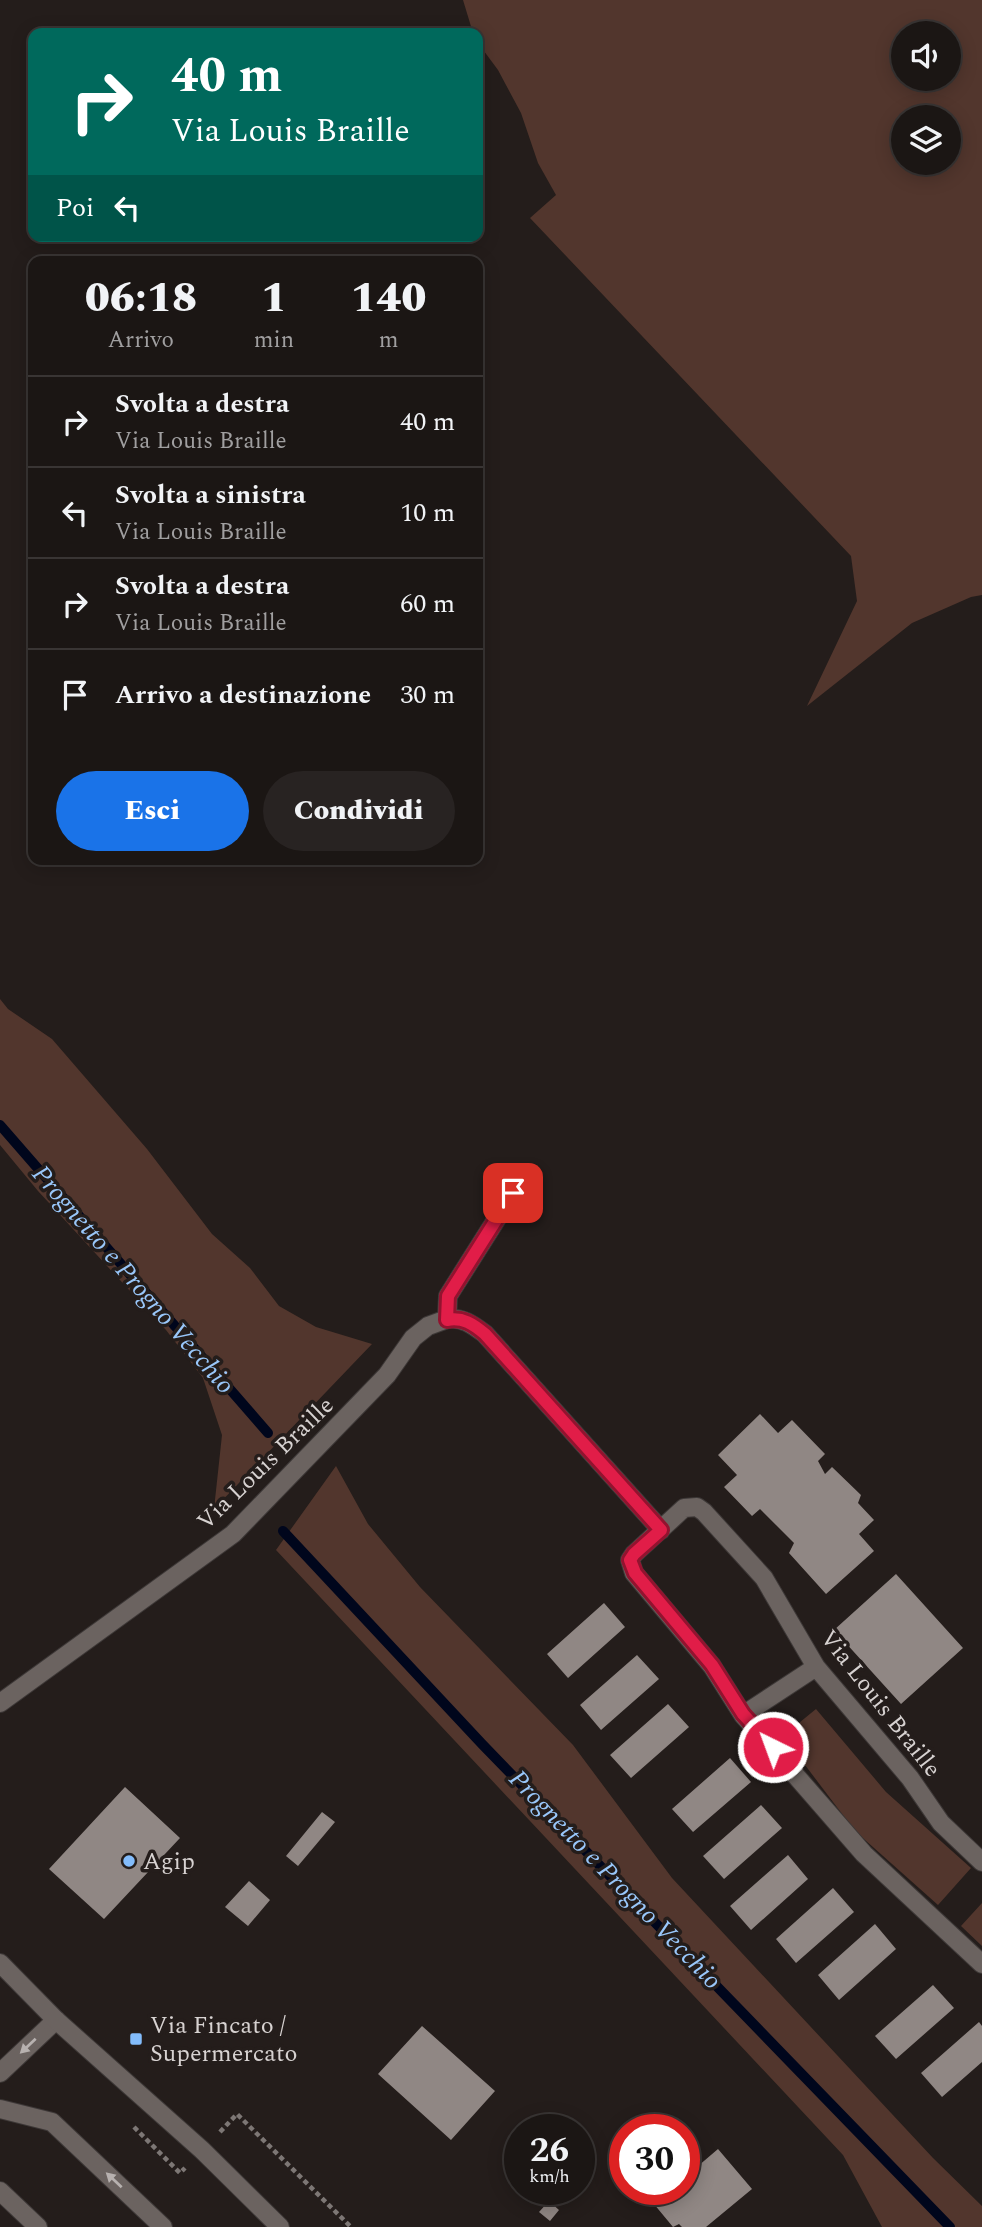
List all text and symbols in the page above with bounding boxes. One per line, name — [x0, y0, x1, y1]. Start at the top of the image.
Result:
map controls — [891, 21, 961, 175]
button: sound — [891, 21, 961, 91]
text: 40 m — [171, 39, 282, 114]
icon: right — [56, 56, 147, 147]
button: layers — [891, 105, 961, 175]
text: Via Louis Braille — [171, 107, 410, 156]
text: Poi — [56, 188, 94, 228]
icon: left — [108, 189, 146, 227]
text: 06:18 — [85, 267, 197, 330]
text: 1 — [261, 267, 287, 330]
text: 140 — [351, 267, 426, 330]
text: Arrivo — [108, 323, 174, 358]
text: min — [254, 323, 294, 358]
text: m — [379, 323, 398, 358]
text: Svolta a destra — [115, 384, 289, 424]
text: 40 m — [400, 402, 455, 442]
icon: right — [56, 403, 94, 441]
text: Via Louis Braille — [115, 424, 287, 459]
text: Svolta a sinistra — [115, 475, 306, 515]
text: 10 m — [400, 493, 455, 533]
icon: left — [56, 494, 94, 532]
text: Via Louis Braille — [115, 515, 287, 550]
text: Svolta a destra — [115, 566, 289, 606]
text: 60 m — [400, 584, 455, 624]
icon: right — [56, 585, 94, 623]
text: Via Louis Braille — [115, 606, 287, 641]
text: Arrivo a destinazione — [115, 675, 371, 715]
text: 30 m — [400, 675, 455, 715]
icon: arrive — [56, 676, 94, 714]
button: Esci — [56, 771, 249, 851]
button: Condividi — [263, 771, 455, 851]
water label: Prognetto e Progno Vecchio — [22, 1156, 244, 1403]
pin — [483, 1163, 543, 1223]
icon: arrive — [494, 1174, 532, 1212]
street label: Via Louis Braille — [189, 1389, 343, 1539]
street label: Via Louis Braille — [811, 1622, 950, 1785]
position arrow — [736, 1710, 810, 1784]
water label: Prognetto e Progno Vecchio — [499, 1760, 731, 1999]
place label: Agip — [143, 1844, 195, 1880]
marker: Agip — [121, 1853, 137, 1869]
place label: Via Fincato / Supermercato — [150, 2008, 298, 2072]
marker: Via Fincato / Supermercato — [128, 2031, 144, 2047]
one-way arrow — [20, 2038, 37, 2054]
speed limit sign: 30 — [609, 2114, 700, 2205]
text: 26 — [530, 2124, 569, 2177]
text: km/h — [529, 2163, 570, 2190]
one-way arrow — [106, 2173, 123, 2189]

